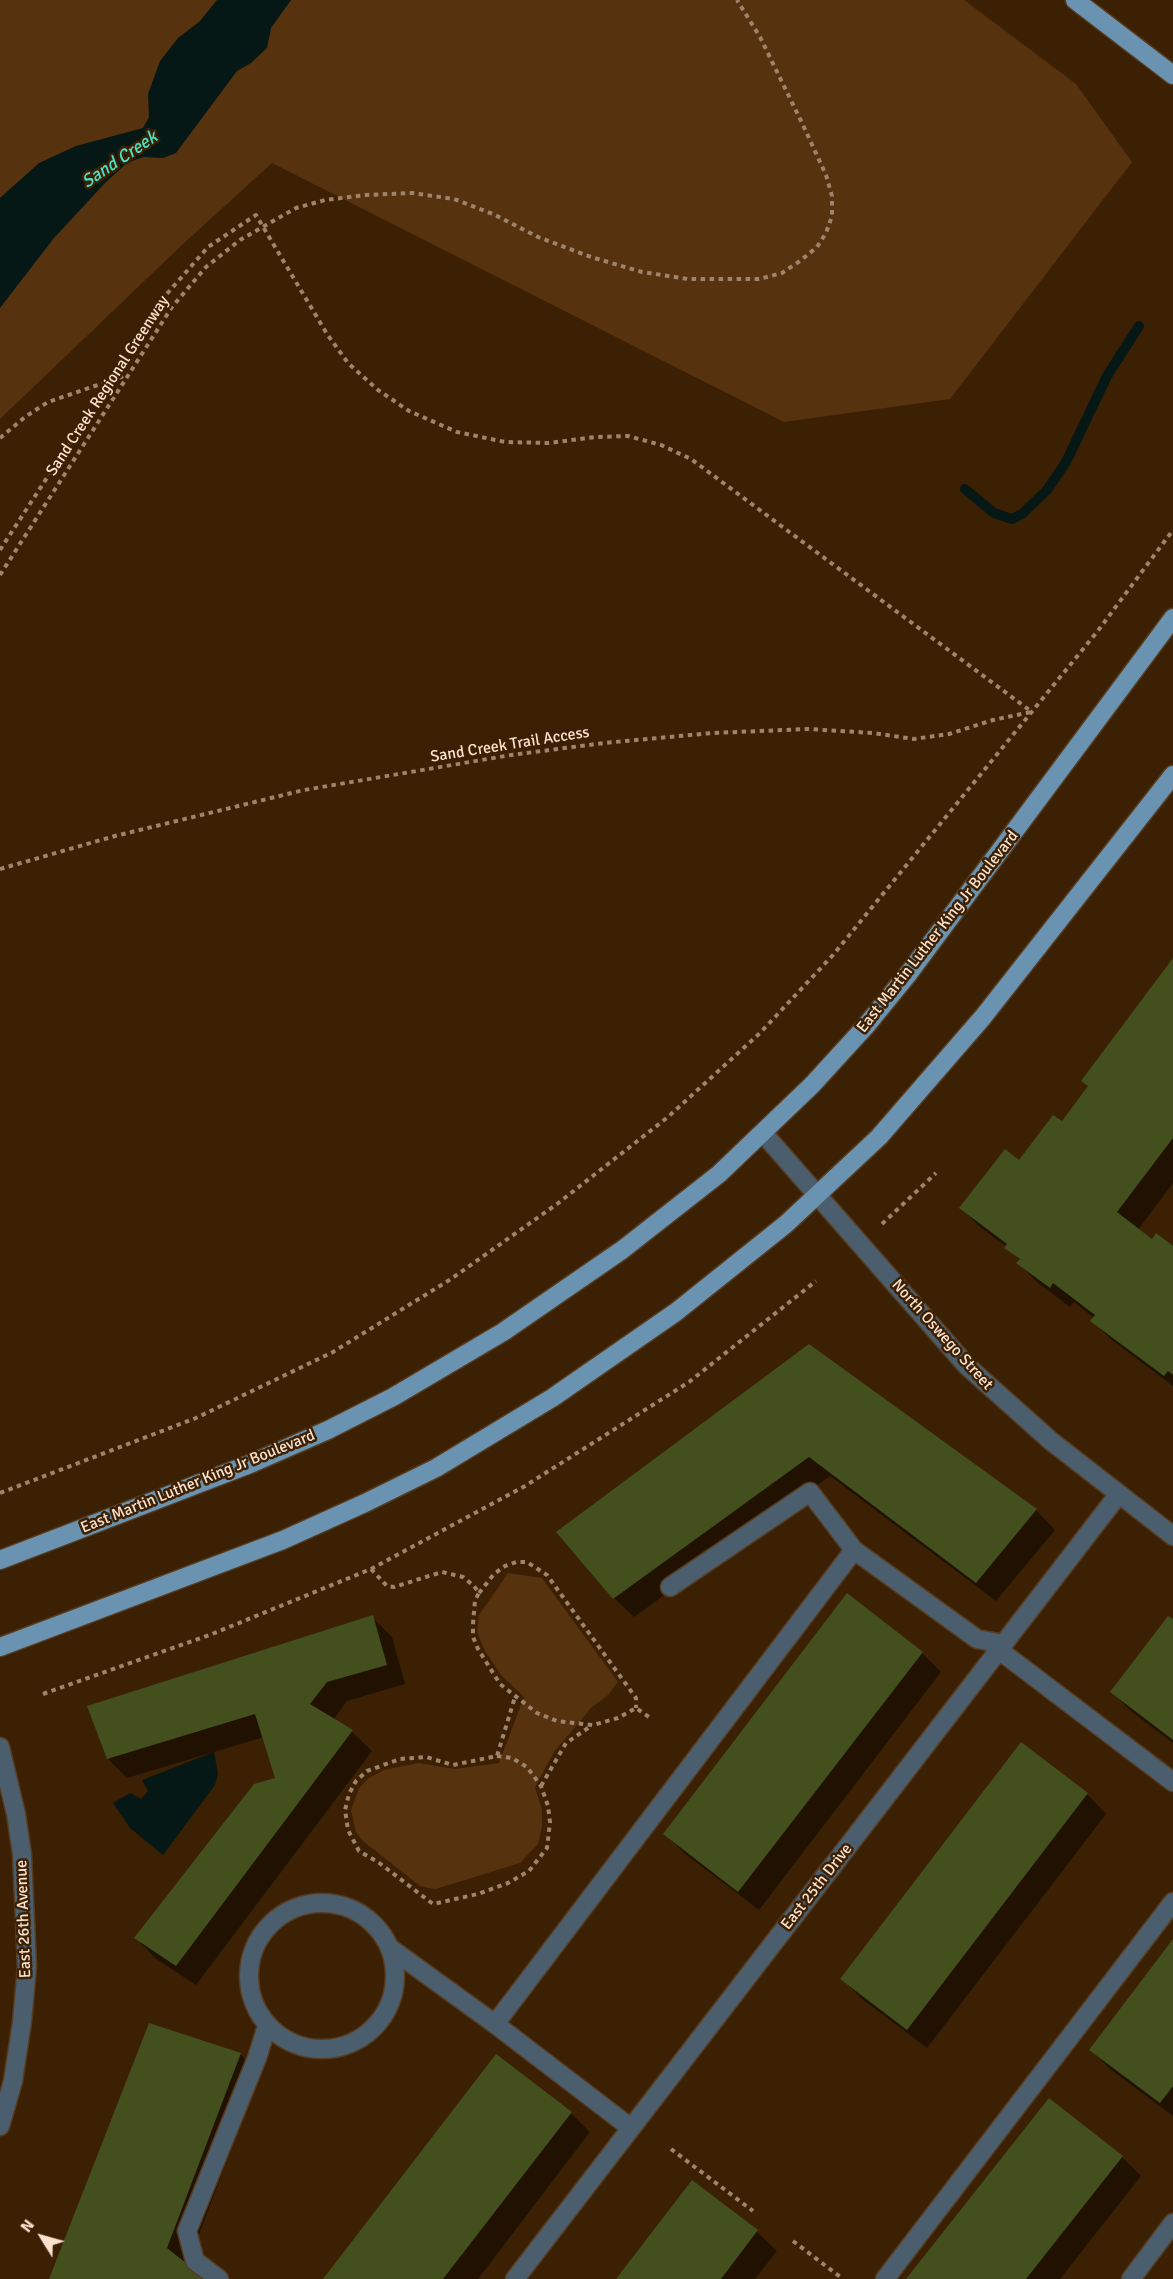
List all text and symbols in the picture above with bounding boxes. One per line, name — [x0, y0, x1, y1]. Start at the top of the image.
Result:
water label: Sand Creek — [78, 127, 162, 193]
street label: Sand Creek Regional Greenway — [42, 292, 174, 480]
street label: Sand Creek Trail Access — [429, 723, 591, 767]
street label: East Martin Luther King Jr Boulevard — [853, 827, 1023, 1037]
street label: North Oswego Street — [887, 1276, 997, 1394]
street label: East Martin Luther King Jr Boulevard — [78, 1426, 318, 1538]
street label: East 25th Drive — [777, 1840, 857, 1934]
street label: East 26th Avenue — [12, 1860, 36, 1978]
north arrow — [12, 2207, 72, 2267]
text: N — [16, 2216, 39, 2237]

